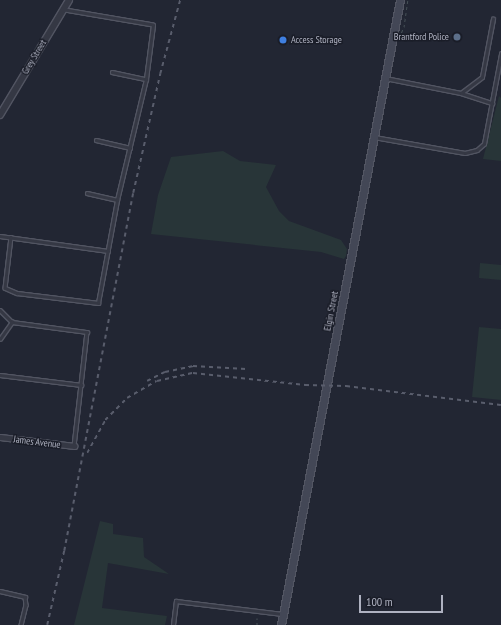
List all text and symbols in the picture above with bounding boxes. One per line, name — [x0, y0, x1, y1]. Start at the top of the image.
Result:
place label: Brantford Police — [394, 31, 449, 43]
marker: Brantford Police — [452, 32, 462, 42]
place label: Access Storage — [291, 34, 342, 46]
marker: Access Storage — [278, 35, 288, 45]
street label: Grey Street — [19, 38, 49, 76]
street label: Elgin Street — [321, 290, 341, 332]
street label: James Avenue — [13, 433, 61, 451]
scale bar — [361, 587, 445, 613]
text: 100 m — [366, 594, 393, 609]

